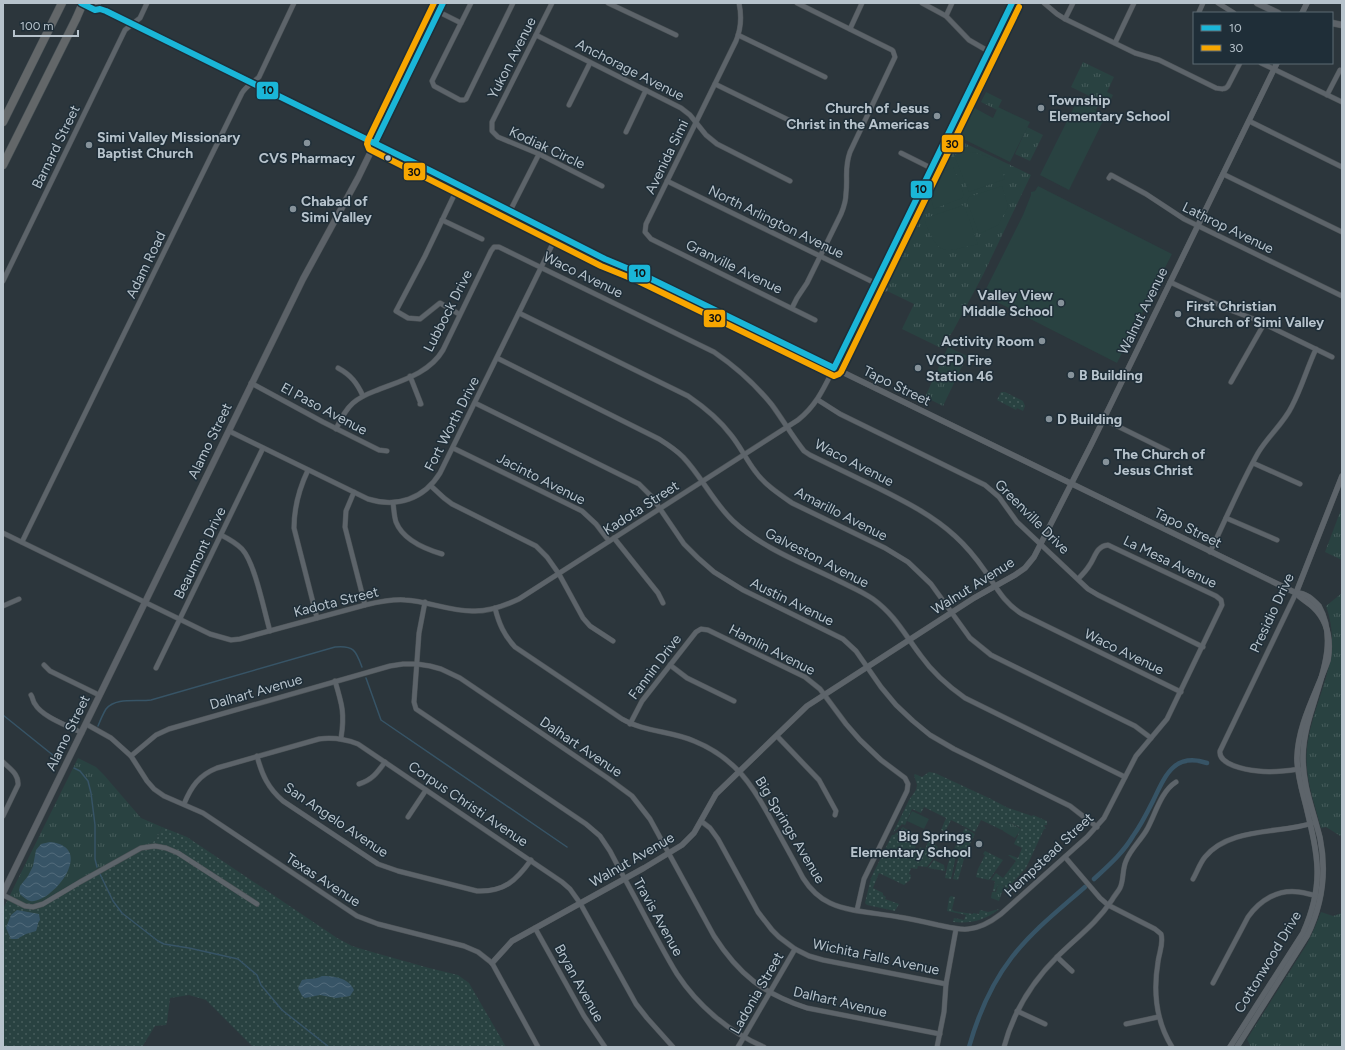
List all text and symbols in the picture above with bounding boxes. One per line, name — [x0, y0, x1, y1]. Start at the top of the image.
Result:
scale bar — [14, 12, 78, 38]
legend — [1193, 12, 1333, 64]
street label: Yukon Avenue — [484, 14, 540, 102]
text: 100 m — [20, 19, 54, 33]
text: 10 — [1229, 21, 1242, 35]
street label: Anchorage Avenue — [573, 35, 687, 105]
text: 30 — [1229, 41, 1244, 55]
line badge: 10 — [256, 81, 279, 100]
text: 10 — [262, 84, 274, 97]
place label: Township Elementary School — [1049, 92, 1170, 125]
place label: Church of Jesus Christ in the Americas — [786, 100, 929, 133]
street label: Barnard Street — [28, 102, 84, 192]
marker: Township Elementary School — [1036, 103, 1046, 113]
marker: Church of Jesus Christ in the Americas — [932, 111, 942, 121]
street label: Avenida Simi — [642, 117, 692, 197]
street label: Kodiak Circle — [506, 123, 588, 173]
place label: Simi Valley Missionary Baptist Church — [97, 129, 241, 162]
line badge: 30 — [941, 134, 964, 153]
marker: CVS Pharmacy — [302, 138, 312, 148]
text: 30 — [945, 138, 959, 151]
marker: Simi Valley Missionary Baptist Church — [84, 140, 94, 150]
place label: CVS Pharmacy — [259, 150, 356, 167]
unlabelled marker — [383, 153, 393, 163]
line badge: 30 — [403, 162, 426, 181]
text: 30 — [407, 166, 421, 179]
line badge: 10 — [910, 180, 933, 199]
street label: North Arlington Avenue — [705, 182, 847, 262]
text: 10 — [915, 183, 927, 196]
place label: Chabad of Simi Valley — [301, 193, 373, 226]
street label: Lathrop Avenue — [1180, 199, 1277, 258]
marker: Chabad of Simi Valley — [288, 204, 298, 214]
street label: Adam Road — [123, 229, 169, 301]
street label: Granville Avenue — [683, 236, 785, 298]
street label: Waco Avenue — [540, 248, 626, 302]
line badge: 10 — [628, 264, 651, 283]
street label: Walnut Avenue — [1115, 264, 1172, 357]
street label: Lubbock Drive — [420, 267, 476, 355]
text: 10 — [634, 267, 646, 280]
place label: Valley View Middle School — [962, 287, 1053, 320]
marker: Valley View Middle School — [1056, 298, 1066, 308]
place label: First Christian Church of Simi Valley — [1186, 298, 1325, 331]
line badge: 30 — [703, 309, 726, 328]
marker: First Christian Church of Simi Valley — [1173, 309, 1183, 319]
text: 30 — [708, 312, 722, 325]
place label: Activity Room — [941, 333, 1034, 350]
marker: Activity Room — [1037, 336, 1047, 346]
place label: VCFD Fire Station 46 — [926, 352, 993, 385]
street label: Tapo Street — [860, 362, 934, 410]
marker: VCFD Fire Station 46 — [913, 363, 923, 373]
place label: B Building — [1079, 367, 1143, 384]
marker: B Building — [1066, 370, 1076, 380]
street label: Fort Worth Drive — [421, 374, 483, 474]
street label: El Paso Avenue — [278, 379, 370, 439]
street label: Alamo Street — [184, 400, 236, 482]
place label: D Building — [1057, 411, 1122, 428]
marker: D Building — [1044, 414, 1054, 424]
street label: Waco Avenue — [812, 436, 897, 490]
place label: The Church of Jesus Christ — [1114, 446, 1206, 479]
street label: Jacinto Avenue — [494, 449, 588, 509]
marker: The Church of Jesus Christ — [1101, 457, 1111, 467]
street label: Greenville Drive — [991, 476, 1073, 558]
street label: Kadota Street — [600, 477, 682, 539]
street label: Amarillo Avenue — [792, 483, 890, 545]
street label: Beaumont Drive — [170, 504, 230, 602]
street label: Tapo Street — [1151, 504, 1225, 552]
street label: Galveston Avenue — [762, 525, 872, 592]
street label: La Mesa Avenue — [1121, 532, 1220, 592]
street label: Walnut Avenue — [928, 553, 1018, 618]
street label: Presidio Drive — [1246, 570, 1298, 655]
street label: Austin Avenue — [747, 574, 837, 630]
street label: Kadota Street — [292, 583, 380, 621]
street label: Hamlin Avenue — [726, 621, 818, 679]
street label: Waco Avenue — [1081, 625, 1167, 679]
street label: Fannin Drive — [625, 631, 685, 703]
street label: Dalhart Avenue — [208, 671, 305, 713]
street label: Alamo Street — [42, 692, 94, 774]
street label: Dalhart Avenue — [537, 713, 626, 781]
street label: Corpus Christi Avenue — [405, 758, 531, 851]
street label: Big Springs Avenue — [751, 773, 829, 887]
street label: San Angelo Avenue — [281, 779, 392, 861]
street label: Hempstead Street — [1001, 809, 1097, 901]
place label: Big Springs Elementary School — [850, 828, 971, 861]
street label: Walnut Avenue — [587, 829, 678, 891]
marker: Big Springs Elementary School — [974, 839, 984, 849]
street label: Texas Avenue — [283, 850, 364, 911]
street label: Travis Avenue — [630, 875, 687, 959]
street label: Cottonwood Drive — [1231, 908, 1305, 1016]
street label: Wichita Falls Avenue — [811, 935, 941, 979]
street label: Bryan Avenue — [551, 941, 608, 1025]
street label: Ladonia Street — [727, 949, 787, 1037]
street label: Dalhart Avenue — [791, 983, 889, 1021]

